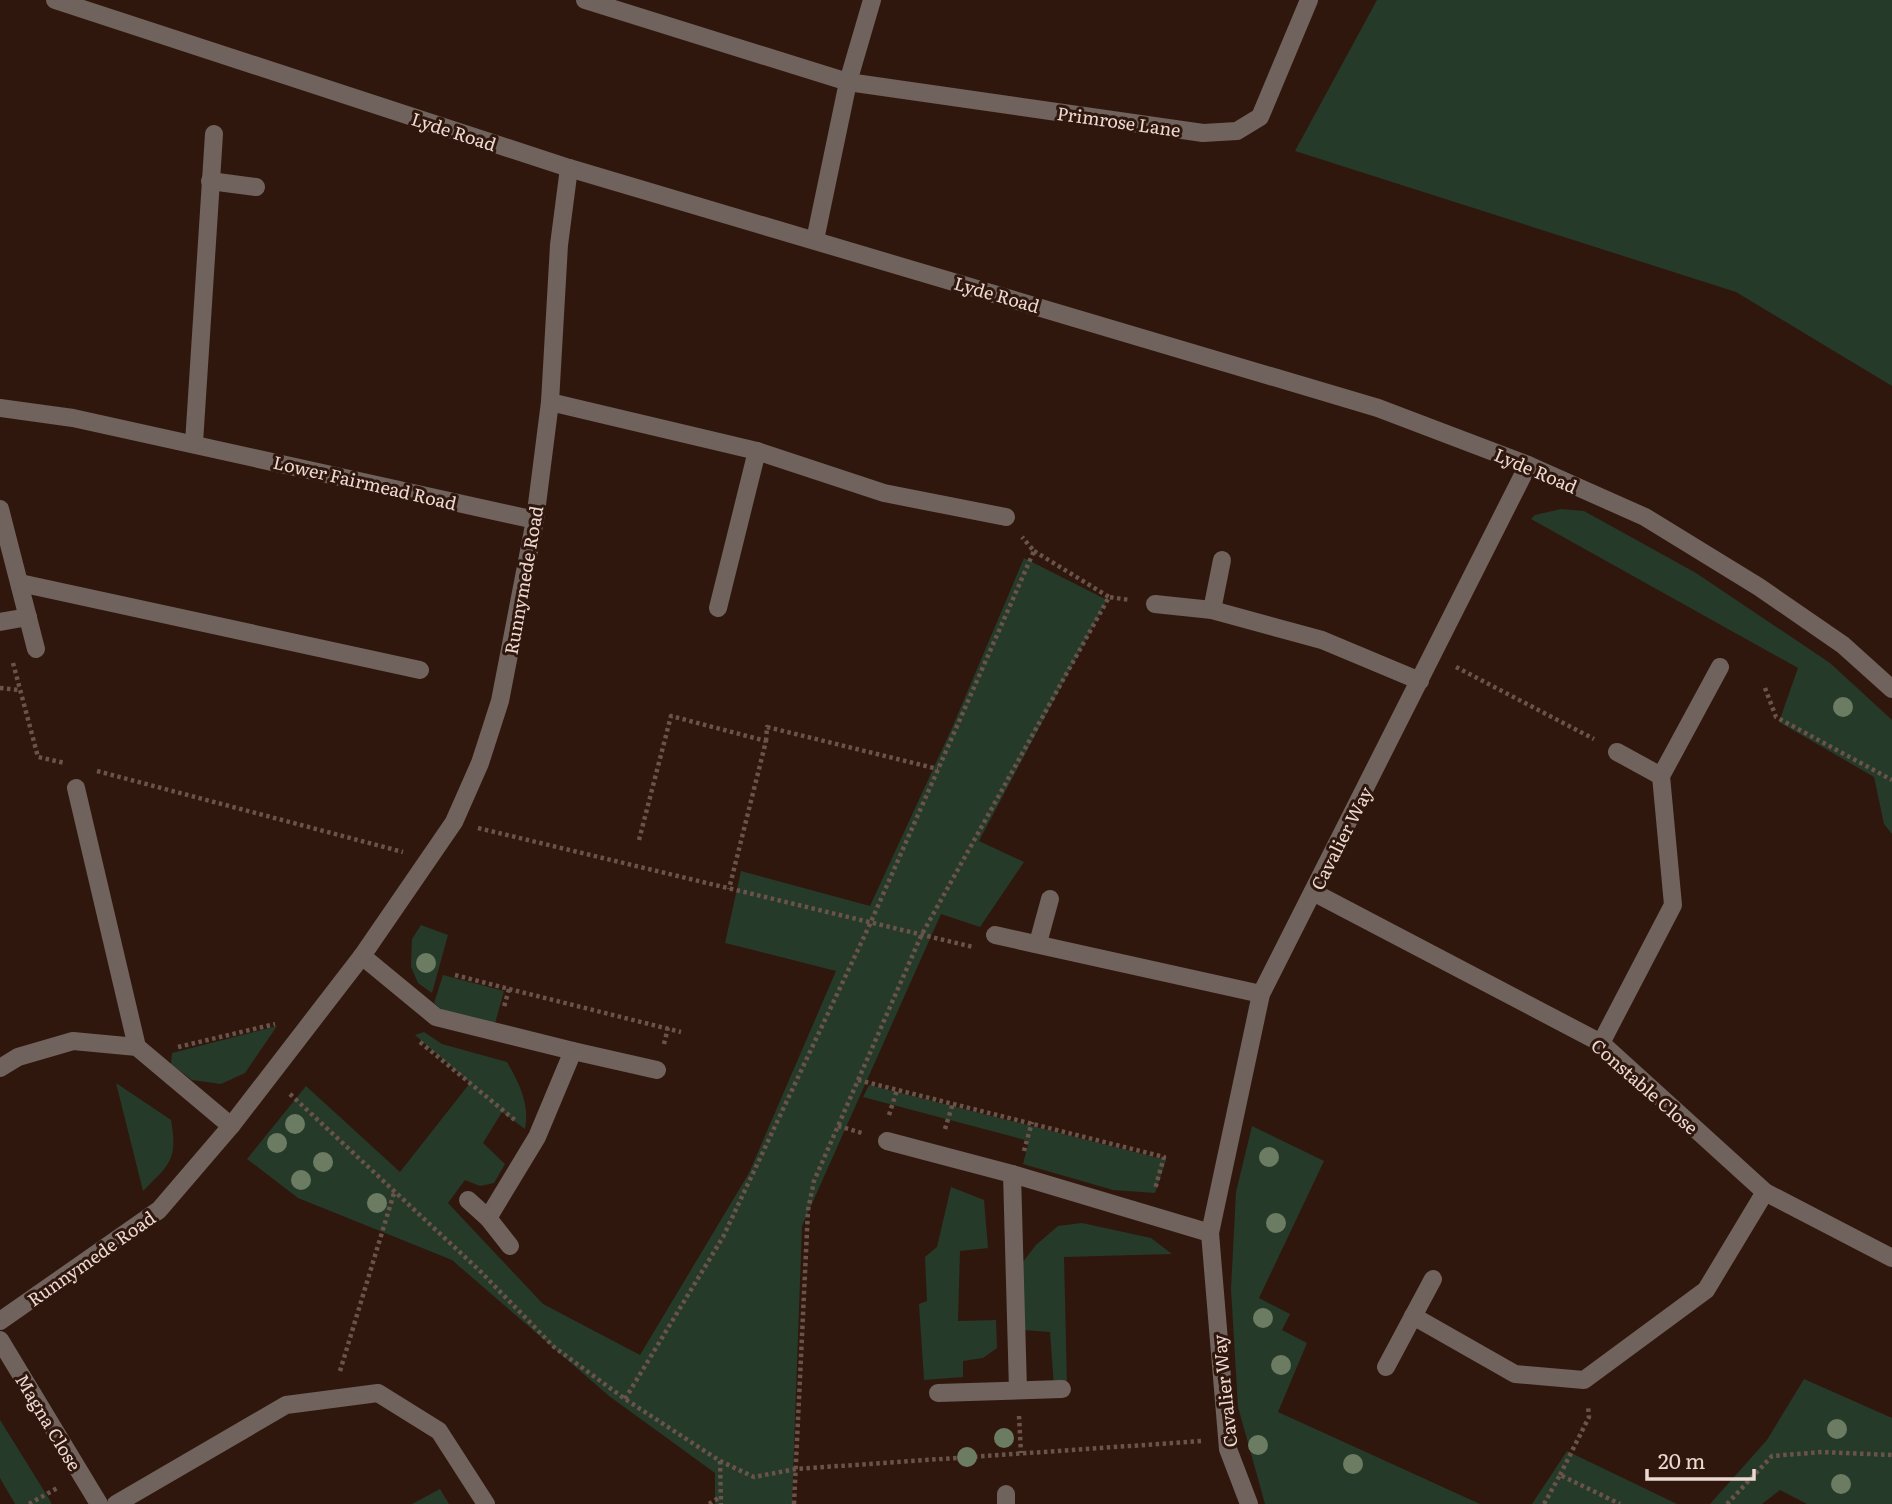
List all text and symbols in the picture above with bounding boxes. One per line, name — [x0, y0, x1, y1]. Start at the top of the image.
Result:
street label: Primrose Lane — [1056, 99, 1182, 143]
street label: Lyde Road — [408, 105, 500, 157]
street label: Lyde Road — [951, 269, 1043, 319]
street label: Lyde Road — [1490, 440, 1582, 500]
street label: Lower Fairmead Road — [271, 448, 459, 516]
street label: Runnymede Road — [497, 503, 549, 657]
street label: Cavalier Way — [1303, 781, 1379, 895]
street label: Constable Close — [1585, 1032, 1705, 1140]
street label: Runnymede Road — [21, 1204, 161, 1312]
street label: Cavalier Way — [1205, 1333, 1243, 1449]
street label: Magna Close — [9, 1368, 89, 1476]
scale bar — [1647, 1438, 1754, 1482]
text: 20 m — [1658, 1444, 1705, 1475]

